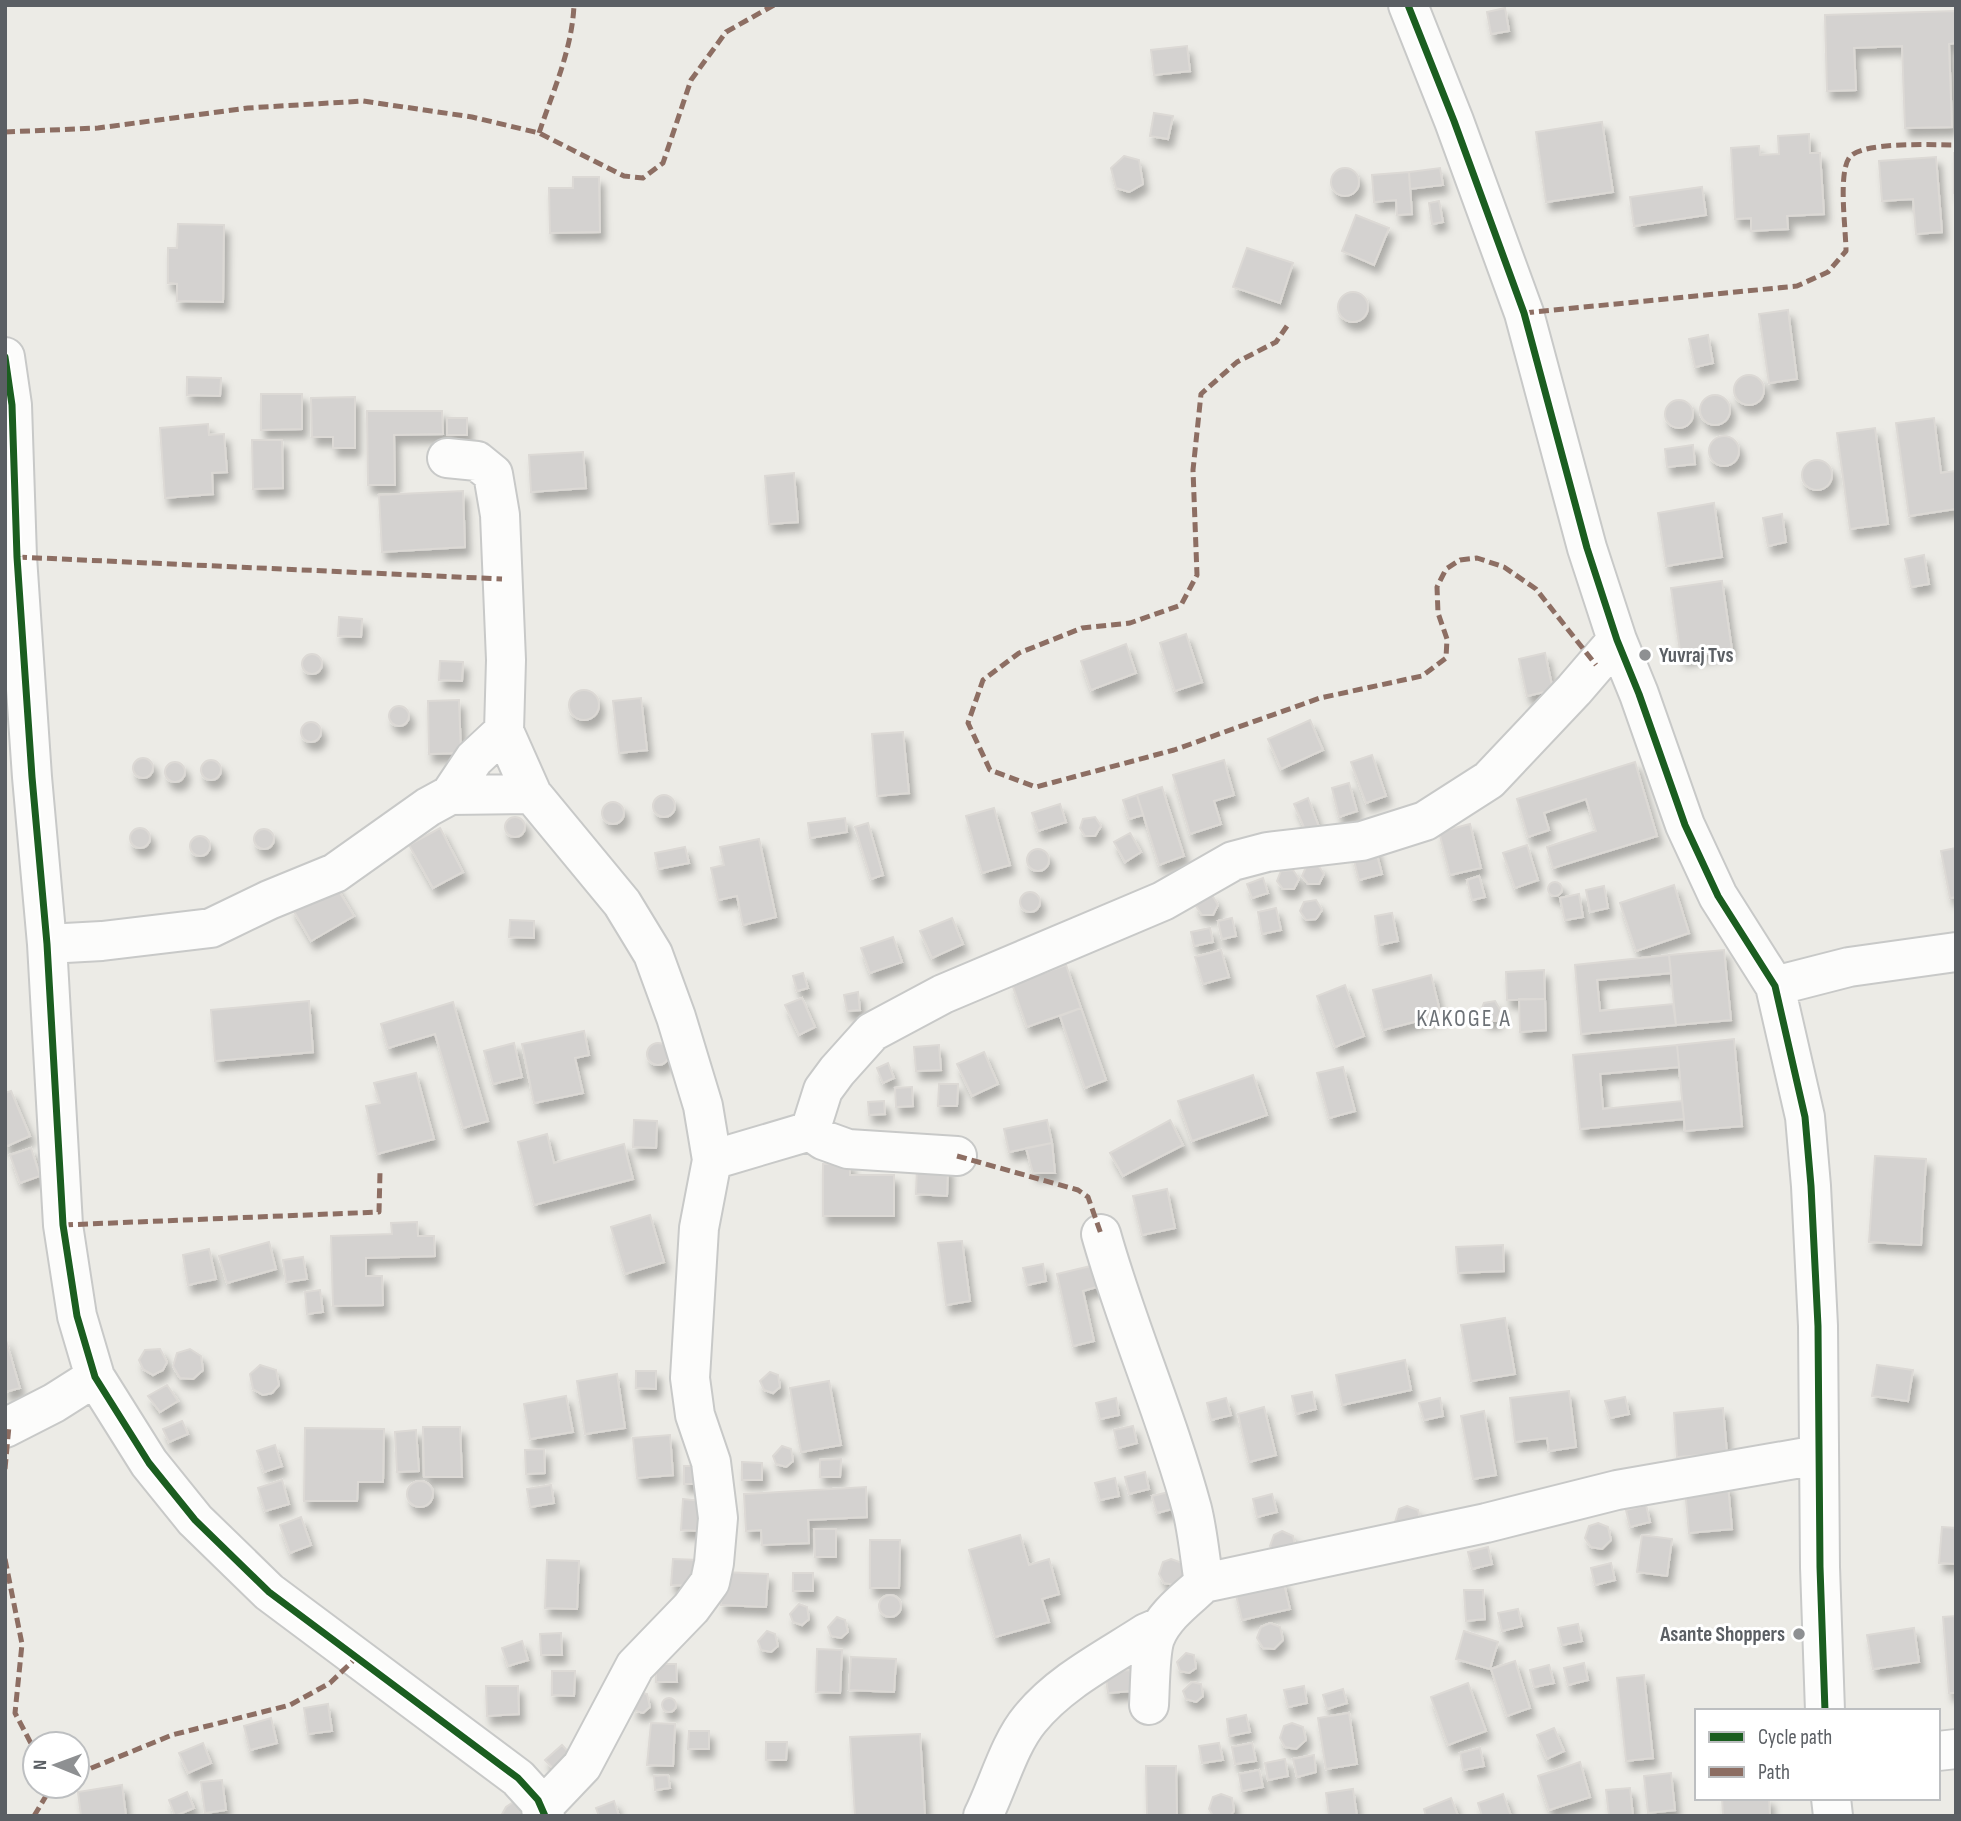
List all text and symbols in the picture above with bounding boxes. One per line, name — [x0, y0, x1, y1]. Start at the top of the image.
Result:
place label: Yuvraj Tvs — [1659, 643, 1733, 668]
marker: Yuvraj Tvs — [1637, 647, 1653, 663]
district label: KAKOGE A — [1416, 1004, 1512, 1033]
place label: Asante Shoppers — [1659, 1622, 1785, 1647]
marker: Asante Shoppers — [1791, 1626, 1807, 1642]
legend — [1695, 1709, 1940, 1800]
text: Cycle path — [1758, 1725, 1832, 1750]
north arrow — [21, 1730, 91, 1800]
text: N — [29, 1759, 52, 1770]
text: Path — [1758, 1760, 1790, 1785]

